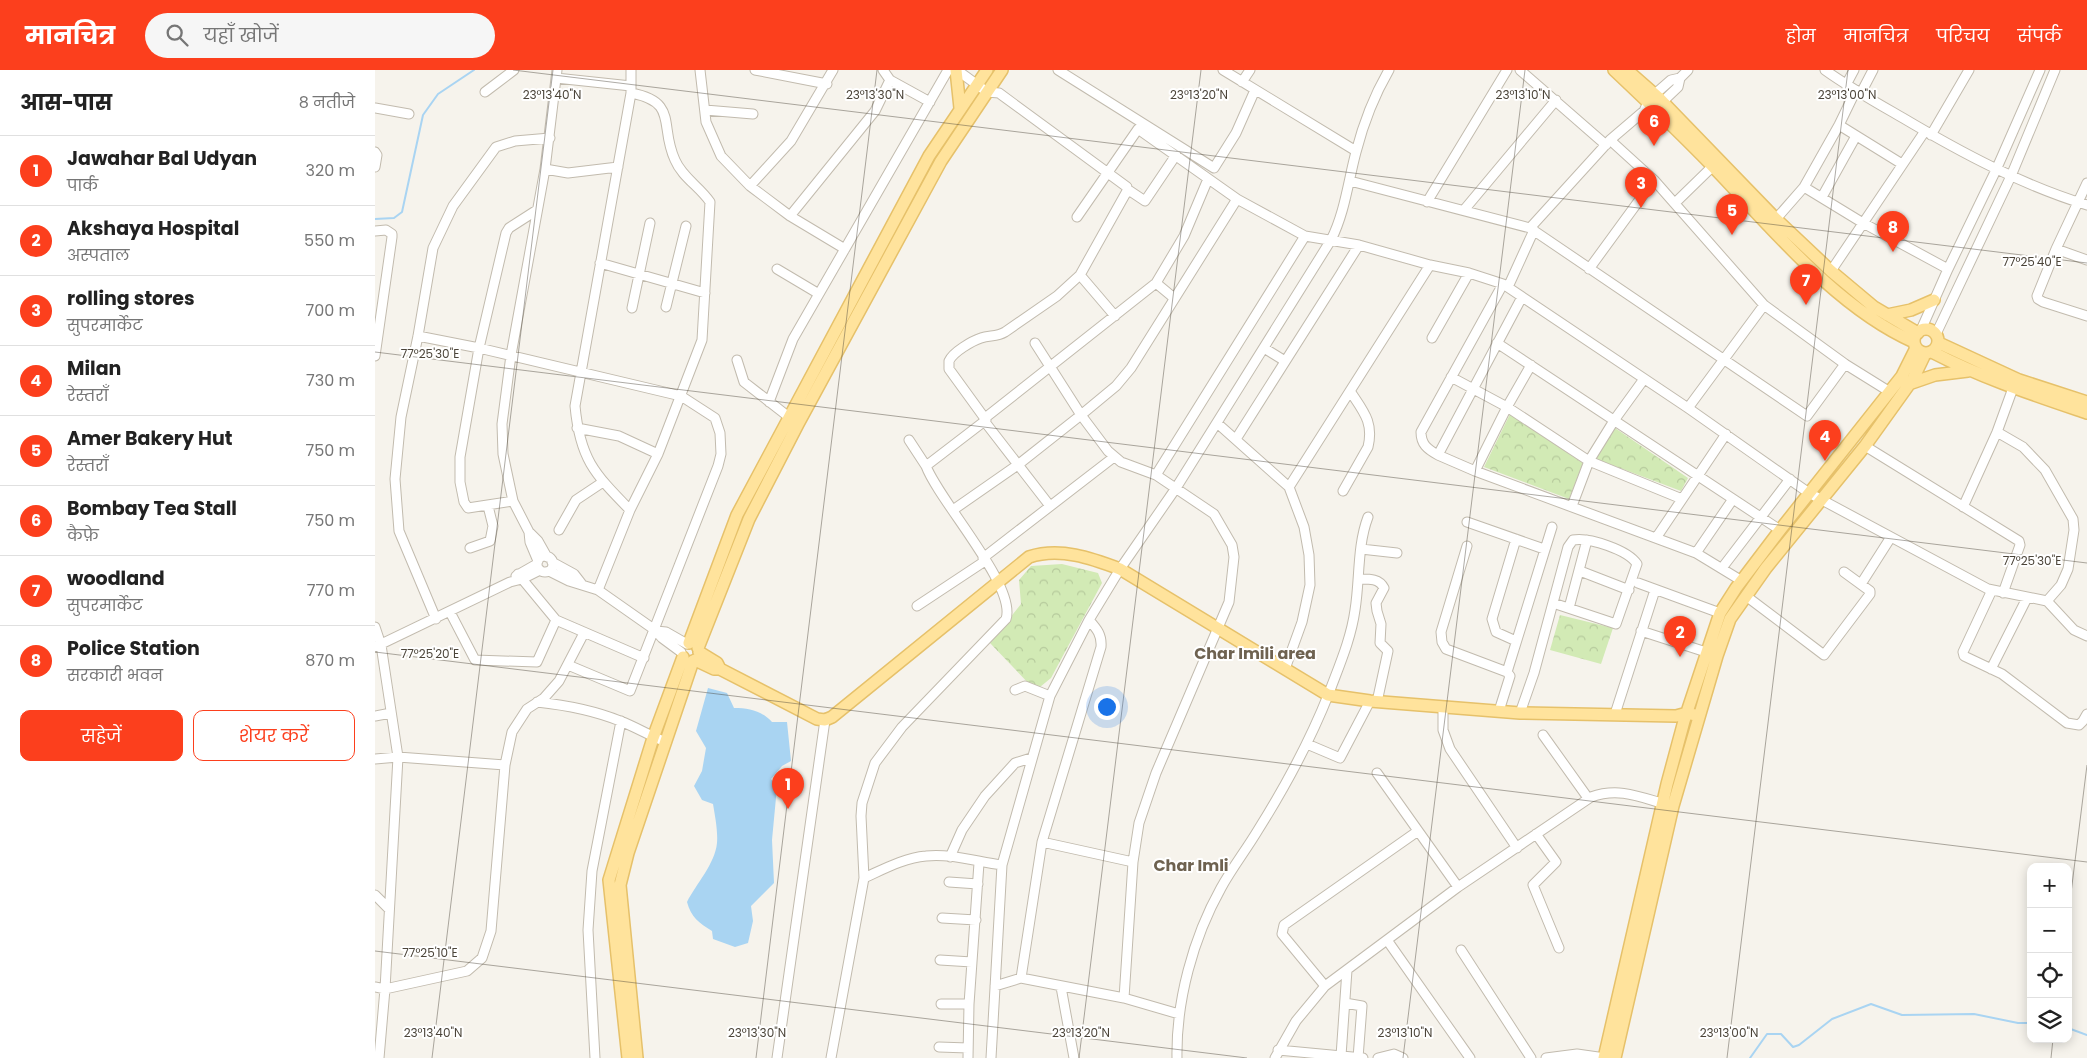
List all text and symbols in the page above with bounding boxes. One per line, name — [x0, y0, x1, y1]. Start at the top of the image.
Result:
search box — [145, 13, 495, 58]
text: मानचित्र — [25, 19, 115, 52]
icon: search — [163, 21, 191, 49]
text: यहाँ खोजें — [203, 22, 279, 49]
text: होम — [1786, 23, 1816, 48]
text: मानचित्र — [1844, 23, 1908, 48]
text: परिचय — [1936, 23, 1990, 48]
text: संपर्क — [2018, 23, 2062, 48]
text: 23°13'40"N — [523, 86, 581, 103]
text: 23°13'30"N — [846, 86, 904, 103]
text: 23°13'20"N — [1170, 86, 1228, 103]
text: 23°13'10"N — [1495, 86, 1551, 103]
text: 23°13'00"N — [1818, 86, 1876, 103]
text: आस-पास — [20, 88, 112, 117]
text: 8 नतीजे — [299, 91, 355, 114]
pin: 6 — [1638, 105, 1670, 146]
text: Jawahar Bal Udyan — [67, 145, 257, 172]
text: 1 — [33, 159, 39, 182]
text: 320 m — [306, 159, 355, 182]
pin: 3 — [1625, 167, 1657, 208]
text: पार्क — [67, 174, 98, 197]
pin: 5 — [1716, 194, 1748, 235]
pin: 8 — [1877, 211, 1909, 252]
text: Akshaya Hospital — [67, 215, 239, 242]
text: 2 — [31, 229, 41, 252]
text: 550 m — [304, 229, 355, 252]
text: अस्पताल — [67, 244, 129, 267]
text: 77°25'40"E — [2002, 253, 2062, 270]
pin: 7 — [1790, 264, 1822, 305]
text: rolling stores — [67, 285, 195, 312]
text: 3 — [31, 299, 41, 322]
text: 700 m — [305, 299, 355, 322]
text: सुपरमार्केट — [67, 314, 143, 337]
text: 77°25'30"E — [401, 345, 459, 362]
text: Milan — [67, 355, 121, 382]
text: 4 — [31, 369, 41, 392]
text: 730 m — [306, 369, 355, 392]
text: रेस्तराँ — [67, 384, 108, 407]
pin: 4 — [1809, 420, 1841, 461]
text: Amer Bakery Hut — [67, 425, 232, 452]
text: 5 — [31, 439, 41, 462]
text: 750 m — [305, 439, 355, 462]
text: रेस्तराँ — [67, 454, 108, 477]
text: Bombay Tea Stall — [67, 495, 237, 522]
text: 6 — [31, 509, 41, 532]
text: 750 m — [305, 509, 355, 532]
text: कैफ़े — [67, 524, 99, 547]
text: 77°25'30"E — [2003, 552, 2061, 569]
text: woodland — [67, 565, 165, 592]
text: 7 — [32, 579, 40, 602]
text: 770 m — [307, 579, 355, 602]
text: सुपरमार्केट — [67, 594, 143, 617]
pin: 2 — [1664, 616, 1696, 657]
text: Police Station — [67, 635, 200, 662]
district label: Char Imili area — [1194, 642, 1316, 665]
text: 77°25'20"E — [401, 645, 459, 662]
text: 8 — [31, 649, 41, 672]
text: 870 m — [305, 649, 355, 672]
text: सरकारी भवन — [67, 664, 163, 687]
your location — [1094, 694, 1120, 720]
button: सहेजें — [20, 710, 183, 761]
button: शेयर करें — [193, 710, 355, 761]
pin: 1 — [772, 768, 804, 809]
district label: Char Imli — [1153, 854, 1229, 877]
map controls — [2027, 863, 2072, 1043]
button: + — [2027, 863, 2072, 908]
button: − — [2027, 908, 2072, 953]
text: 77°25'10"E — [402, 944, 458, 961]
button: locate — [2027, 953, 2072, 998]
button: layers — [2027, 998, 2072, 1043]
text: 23°13'40"N — [404, 1024, 462, 1041]
text: 23°13'30"N — [728, 1024, 786, 1041]
text: 23°13'20"N — [1052, 1024, 1110, 1041]
text: 23°13'10"N — [1377, 1024, 1433, 1041]
text: 23°13'00"N — [1700, 1024, 1758, 1041]

